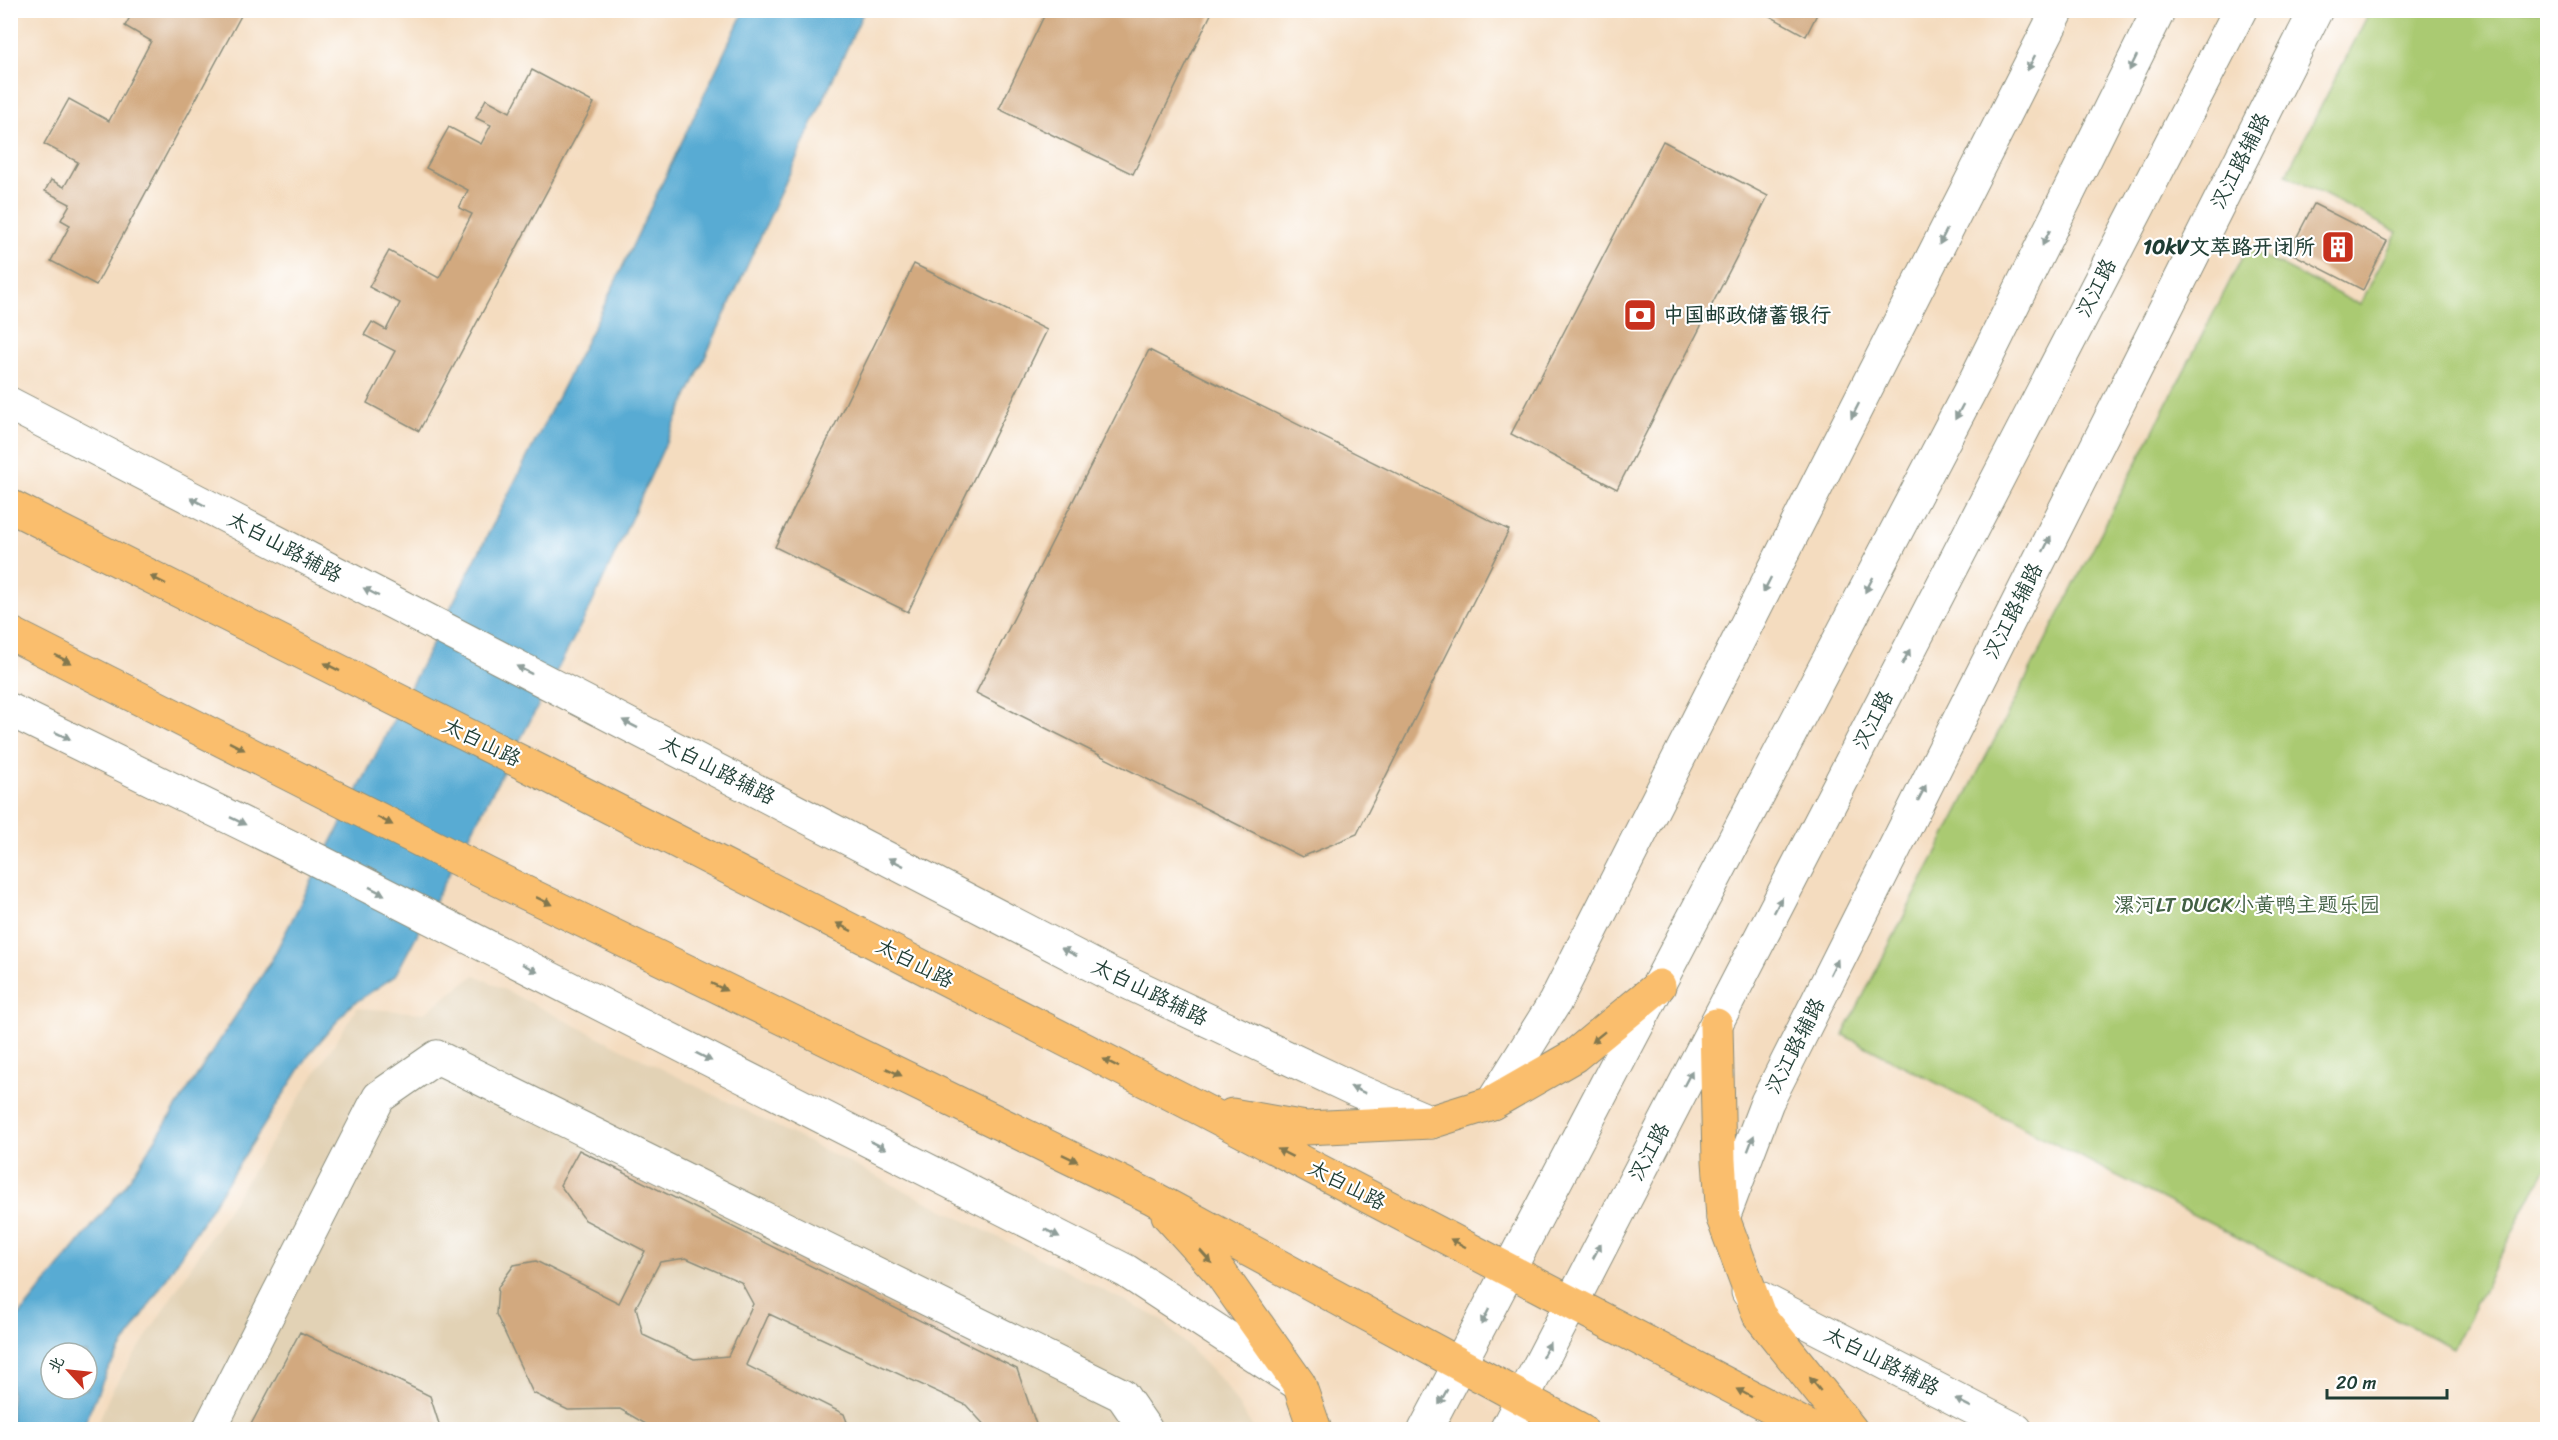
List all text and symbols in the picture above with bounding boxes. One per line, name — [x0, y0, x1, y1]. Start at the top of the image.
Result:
one-way arrow — [2027, 54, 2036, 71]
one-way arrow — [2128, 54, 2138, 71]
street label: 汉江路辅路 — [2199, 106, 2281, 216]
one-way arrow — [1938, 228, 1948, 245]
place label: 10kV文萃路开闭所 — [2143, 228, 2315, 266]
one-way arrow — [2042, 229, 2051, 246]
building icon: 10kV文萃路开闭所 — [2320, 229, 2356, 265]
street label: 汉江路 — [2065, 251, 2127, 325]
place label: 中国邮政储蓄银行 — [1663, 296, 1831, 334]
bank icon: 中国邮政储蓄银行 — [1622, 297, 1658, 333]
one-way arrow — [1850, 402, 1860, 419]
one-way arrow — [1954, 404, 1964, 421]
one-way arrow — [189, 497, 206, 507]
street label: 太白山路辅路 — [220, 501, 350, 593]
one-way arrow — [2042, 535, 2052, 552]
street label: 汉江路辅路 — [1972, 556, 2054, 666]
one-way arrow — [149, 575, 166, 584]
one-way arrow — [1762, 576, 1772, 593]
one-way arrow — [1864, 576, 1874, 593]
one-way arrow — [362, 587, 379, 597]
one-way arrow — [1901, 648, 1911, 665]
one-way arrow — [54, 654, 71, 664]
one-way arrow — [323, 663, 340, 672]
one-way arrow — [516, 665, 533, 675]
street label: 汉江路 — [1842, 683, 1904, 757]
street label: 太白山路 — [436, 707, 528, 777]
one-way arrow — [621, 719, 638, 729]
street label: 太白山路辅路 — [653, 724, 783, 816]
one-way arrow — [55, 731, 72, 741]
one-way arrow — [229, 742, 246, 751]
one-way arrow — [1917, 785, 1927, 802]
one-way arrow — [377, 816, 394, 826]
one-way arrow — [230, 817, 247, 826]
one-way arrow — [887, 857, 904, 867]
one-way arrow — [369, 886, 386, 895]
park label: 漯河LT DUCK小黄鸭主题乐园 — [2114, 886, 2380, 924]
one-way arrow — [1773, 896, 1783, 913]
one-way arrow — [535, 897, 552, 906]
one-way arrow — [836, 922, 853, 932]
street label: 太白山路 — [869, 927, 961, 999]
one-way arrow — [1060, 947, 1077, 957]
street label: 太白山路辅路 — [1085, 947, 1215, 1037]
one-way arrow — [1830, 959, 1839, 976]
one-way arrow — [522, 964, 539, 973]
one-way arrow — [710, 981, 728, 991]
street label: 汉江路辅路 — [1754, 991, 1836, 1101]
one-way arrow — [1590, 1030, 1605, 1042]
one-way arrow — [695, 1051, 713, 1061]
one-way arrow — [1103, 1059, 1120, 1068]
one-way arrow — [886, 1068, 903, 1077]
one-way arrow — [1683, 1069, 1693, 1086]
one-way arrow — [1350, 1086, 1367, 1095]
street label: 汉江路 — [1617, 1115, 1681, 1189]
one-way arrow — [1746, 1134, 1756, 1152]
one-way arrow — [870, 1140, 887, 1150]
one-way arrow — [1276, 1148, 1293, 1158]
street label: 太白山路 — [1301, 1149, 1393, 1221]
one-way arrow — [1061, 1153, 1078, 1162]
one-way arrow — [1043, 1228, 1060, 1238]
one-way arrow — [1449, 1238, 1466, 1248]
one-way arrow — [1592, 1242, 1602, 1259]
one-way arrow — [1199, 1250, 1213, 1265]
one-way arrow — [1480, 1309, 1490, 1326]
street label: 太白山路辅路 — [1817, 1315, 1947, 1407]
north arrow — [39, 1341, 99, 1401]
one-way arrow — [1541, 1341, 1551, 1358]
text: 北 — [40, 1351, 73, 1378]
scale bar — [2327, 1362, 2447, 1400]
text: 20 m — [2336, 1367, 2376, 1399]
one-way arrow — [1809, 1376, 1822, 1391]
one-way arrow — [1735, 1388, 1752, 1398]
one-way arrow — [1438, 1389, 1448, 1406]
one-way arrow — [1955, 1398, 1972, 1408]

